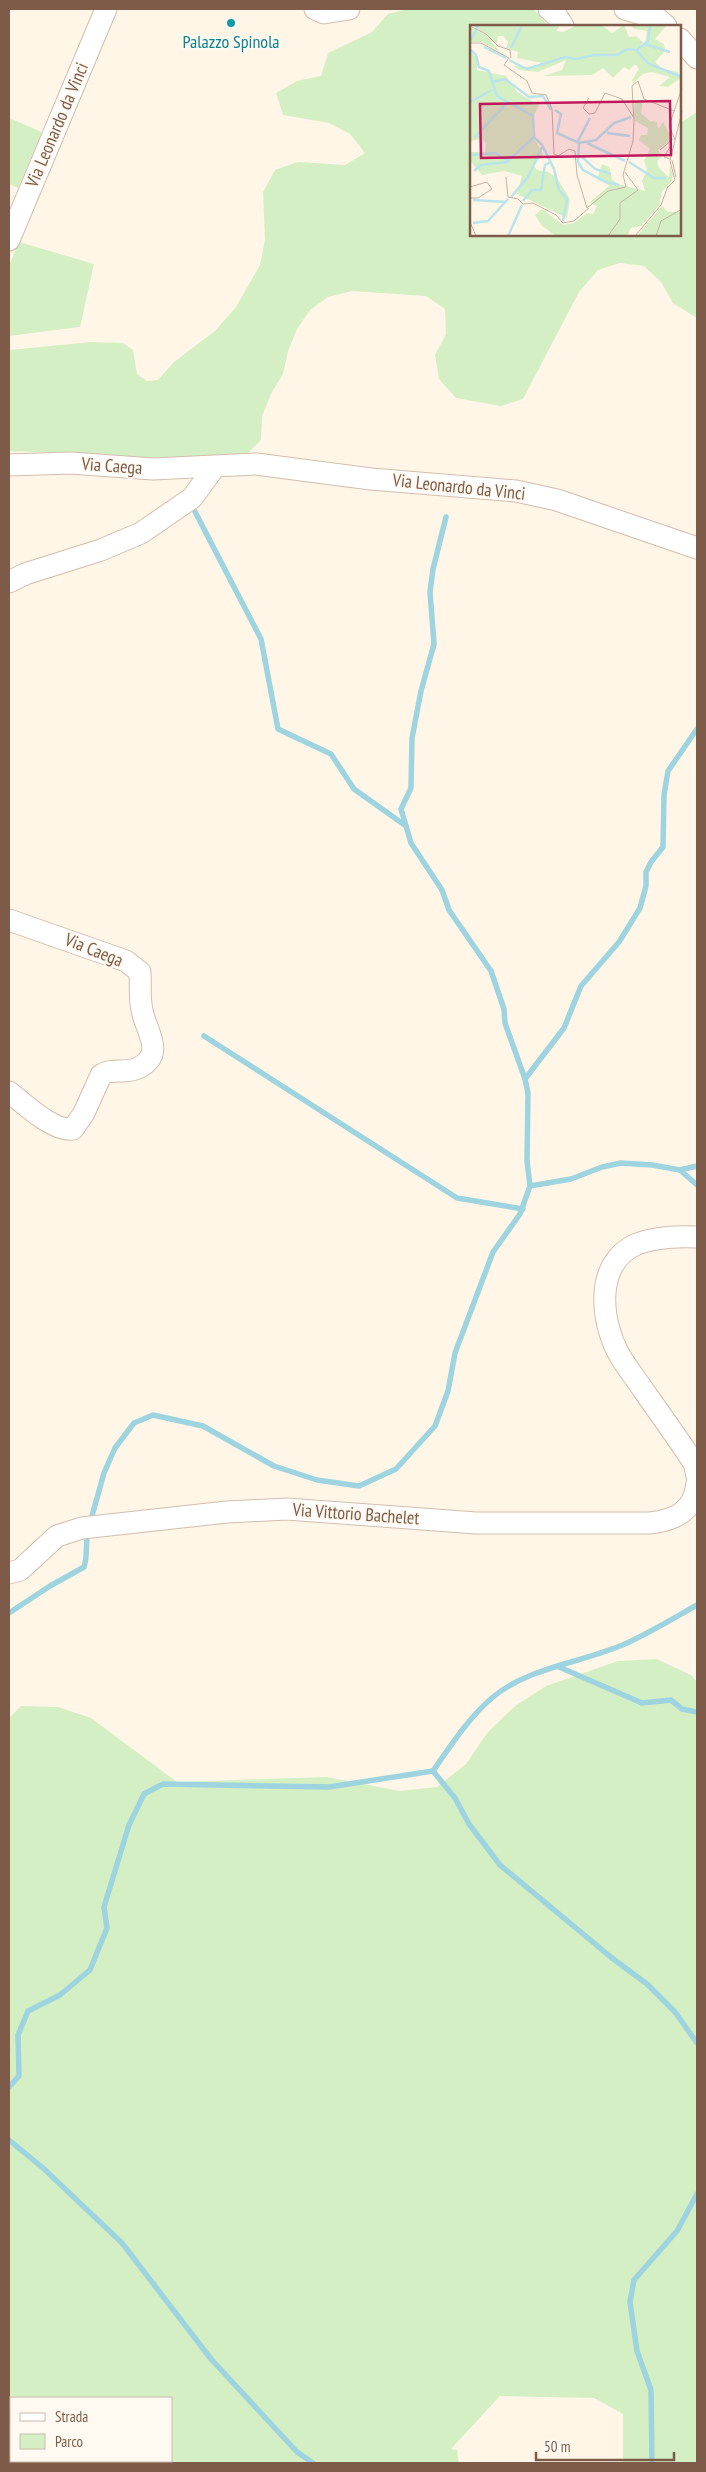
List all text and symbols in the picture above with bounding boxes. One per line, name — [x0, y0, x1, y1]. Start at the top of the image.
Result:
marker: Palazzo Spinola — [225, 17, 237, 29]
inset map — [470, 25, 681, 236]
place label: Palazzo Spinola — [182, 30, 280, 53]
street label: Via Leonardo da Vinci — [20, 59, 93, 192]
street label: Via Caega — [80, 452, 143, 479]
street label: Via Leonardo da Vinci — [391, 468, 527, 505]
street label: Via Caega — [61, 927, 127, 972]
street label: Via Vittorio Bachelet — [291, 1498, 420, 1529]
legend — [10, 2397, 172, 2462]
text: Strada — [55, 2407, 88, 2426]
scale bar — [536, 2430, 674, 2462]
text: Parco — [55, 2432, 83, 2451]
text: 50 m — [544, 2437, 570, 2456]

